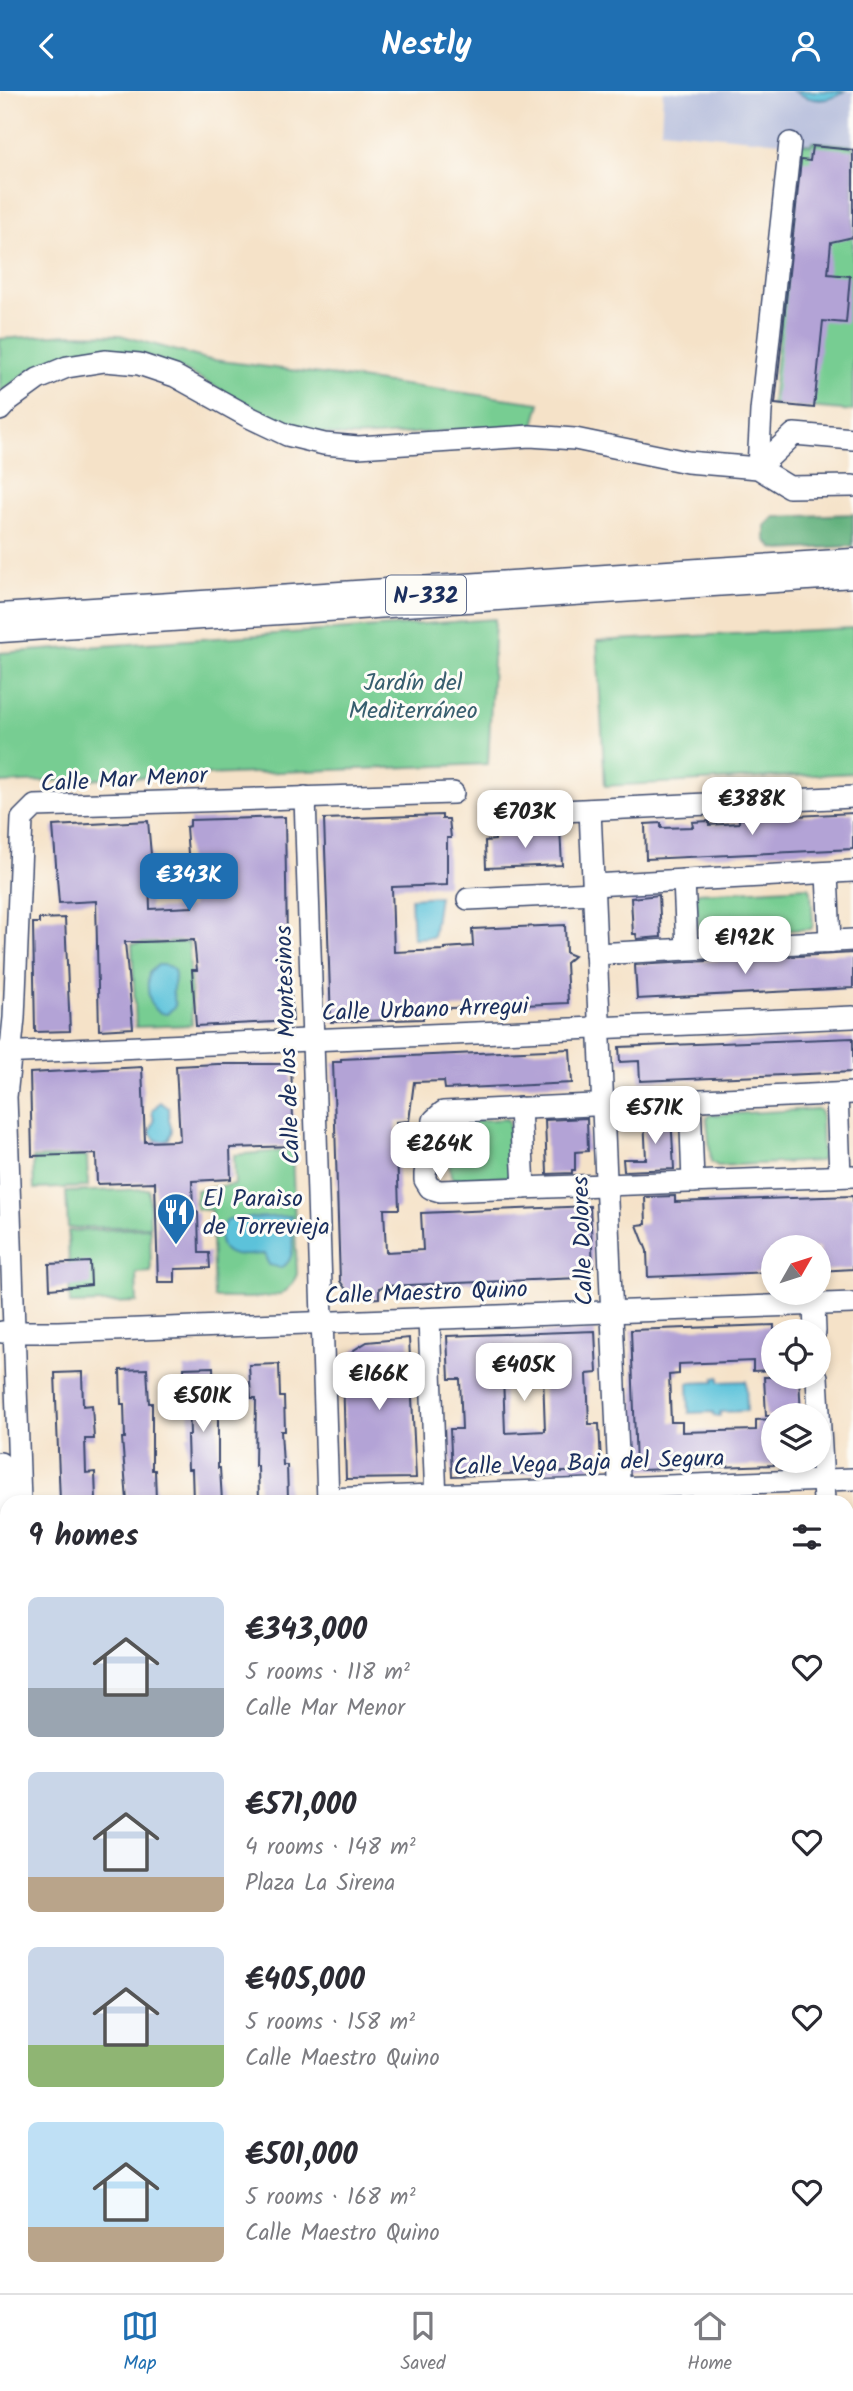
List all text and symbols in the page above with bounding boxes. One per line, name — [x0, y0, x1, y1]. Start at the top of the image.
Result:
text: Nestly — [381, 20, 472, 71]
icon: back — [28, 27, 66, 65]
icon: person — [787, 27, 825, 65]
road number: N-332 — [386, 575, 466, 615]
park label: Jardín del Mediterráneo — [348, 664, 478, 731]
street label: Calle Mar Menor — [40, 757, 210, 804]
pin: €388K — [703, 777, 801, 837]
text: €388K — [718, 782, 786, 818]
pin: €703K — [476, 791, 574, 850]
text: €703K — [493, 795, 557, 831]
pin: €343K — [140, 853, 238, 913]
text: €343K — [156, 858, 222, 894]
pin: €192K — [696, 917, 794, 976]
text: €192K — [715, 921, 775, 957]
street label: Calle de los Montesinos — [265, 925, 312, 1165]
street label: Calle Urbano Arregui — [321, 987, 531, 1034]
pin: €571K — [606, 1087, 704, 1146]
text: €571K — [626, 1091, 684, 1127]
pin: €264K — [391, 1123, 489, 1182]
text: €264K — [407, 1127, 473, 1163]
street label: Calle Dolores — [562, 1175, 605, 1307]
place label: El Paraìso de Torrevieja — [203, 1180, 330, 1247]
restaurant icon: El Paraìso de Torrevieja — [155, 1191, 197, 1246]
north arrow — [761, 1235, 831, 1305]
map controls — [761, 1235, 831, 1473]
street label: Calle Maestro Quino — [324, 1270, 528, 1317]
button: locate — [761, 1319, 831, 1389]
pin: €405K — [475, 1343, 573, 1403]
text: €405K — [492, 1348, 556, 1384]
pin: €166K — [330, 1353, 428, 1412]
text: €166K — [349, 1357, 409, 1393]
pin: €501K — [154, 1375, 252, 1434]
text: €501K — [174, 1379, 232, 1415]
button: layers — [761, 1403, 831, 1473]
street label: Calle Vega Baja del Segura — [453, 1439, 725, 1488]
text: 9 homes — [28, 1513, 139, 1561]
icon: filters — [788, 1518, 826, 1556]
text: €343,000 — [245, 1607, 367, 1655]
icon: home — [84, 1625, 168, 1709]
icon: heart — [788, 1648, 826, 1686]
text: 5 rooms · 118 m² — [245, 1655, 410, 1691]
text: Calle Mar Menor — [245, 1691, 405, 1727]
text: €571,000 — [245, 1782, 356, 1830]
icon: home — [84, 1800, 168, 1884]
icon: heart — [788, 1823, 826, 1861]
text: 4 rooms · 148 m² — [245, 1830, 416, 1866]
text: Plaza La Sirena — [245, 1866, 395, 1902]
text: €405,000 — [245, 1957, 365, 2005]
icon: home — [84, 1975, 168, 2059]
icon: heart — [788, 1998, 826, 2036]
text: 5 rooms · 158 m² — [245, 2005, 415, 2041]
text: Calle Maestro Quino — [245, 2041, 440, 2077]
text: €501,000 — [245, 2132, 358, 2180]
icon: home — [84, 2150, 168, 2234]
icon: heart — [788, 2173, 826, 2211]
text: 5 rooms · 168 m² — [245, 2180, 416, 2216]
text: Calle Maestro Quino — [245, 2216, 440, 2252]
tab: Map — [121, 2307, 159, 2379]
tab: Saved — [400, 2307, 446, 2379]
tab: Home — [687, 2307, 732, 2379]

